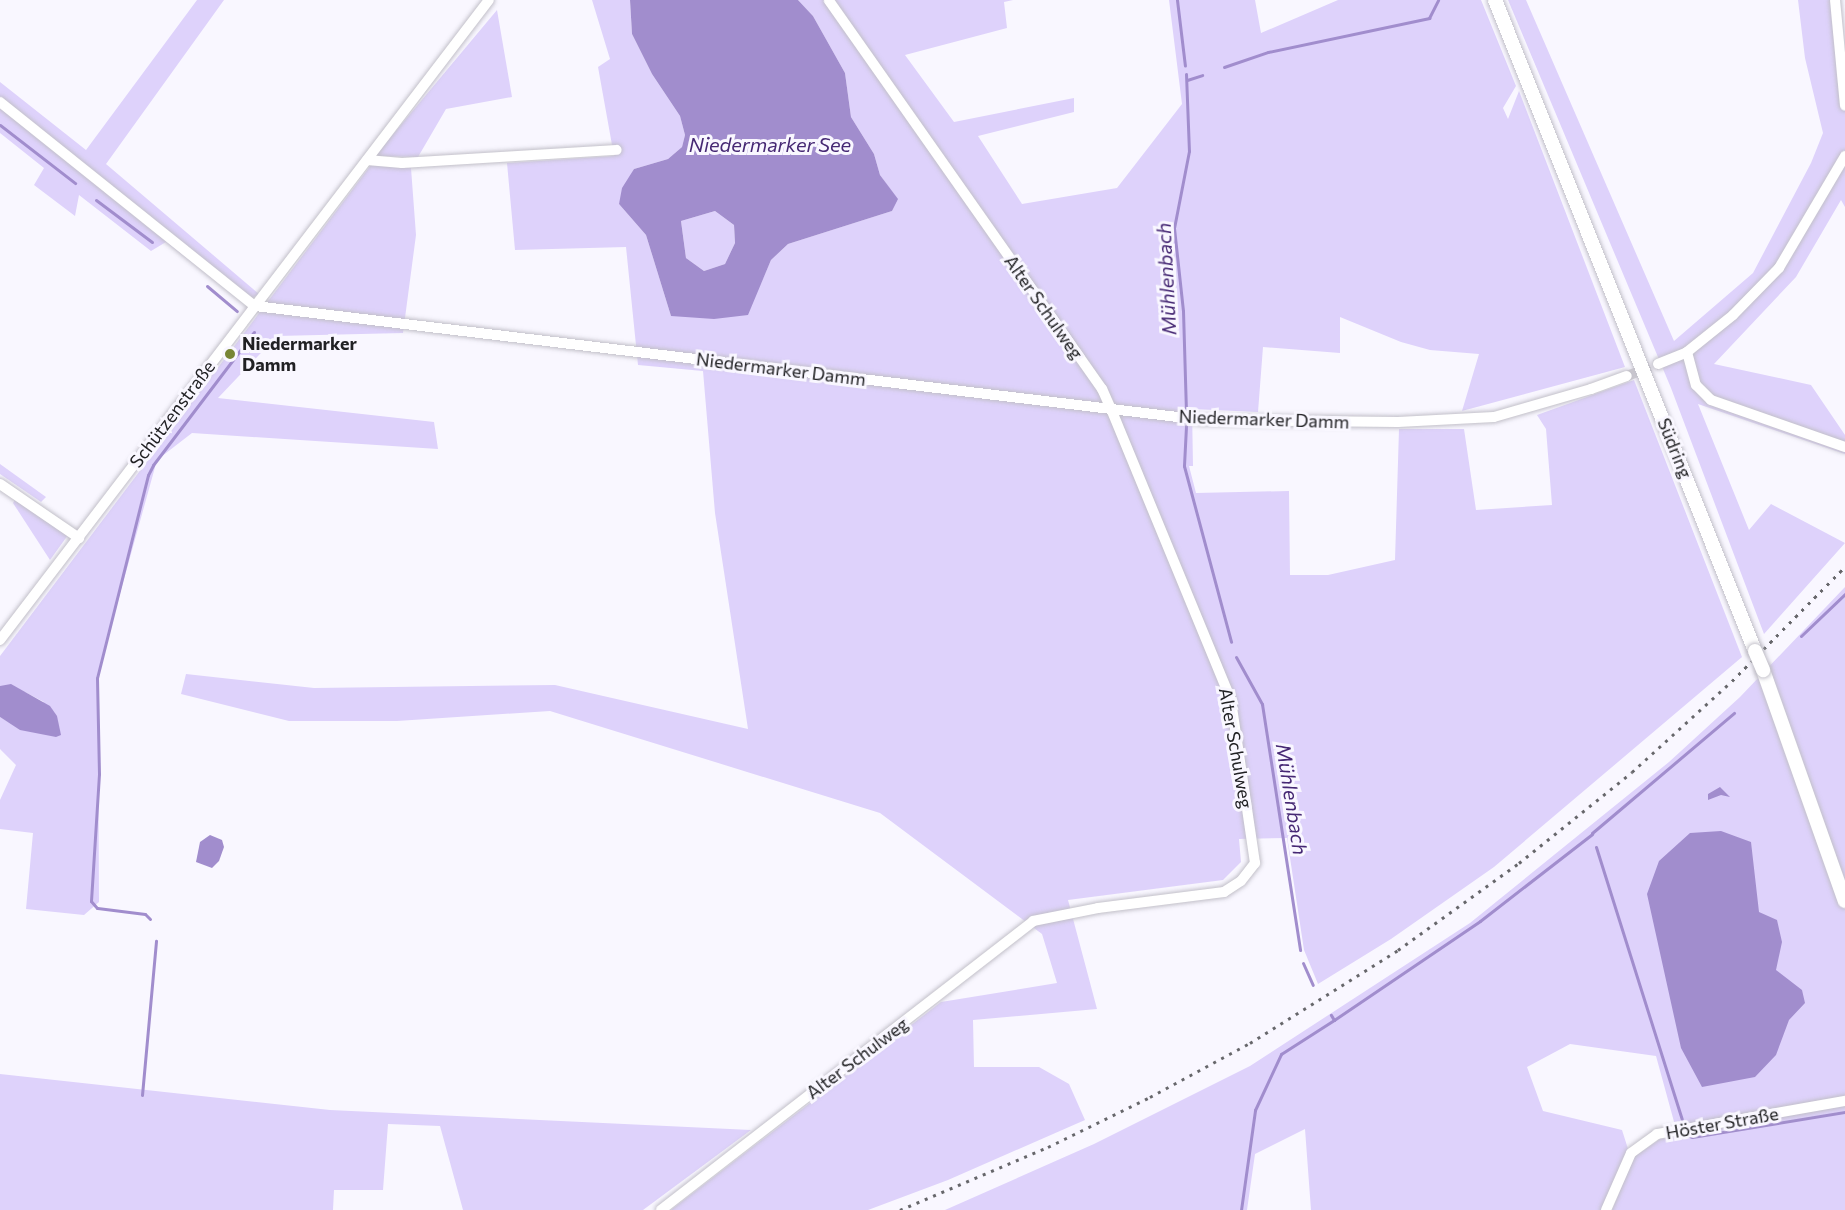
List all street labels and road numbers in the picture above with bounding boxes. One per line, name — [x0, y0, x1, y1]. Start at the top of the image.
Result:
street label: Alter Schulweg — [1000, 251, 1088, 363]
street label: Niedermarker Damm — [695, 348, 867, 390]
street label: Schützenstraße — [125, 356, 219, 472]
street label: Niedermarker Damm — [1178, 405, 1350, 433]
street label: Südring — [1653, 415, 1697, 481]
street label: Alter Schulweg — [1215, 686, 1257, 810]
street label: Alter Schulweg — [802, 1013, 912, 1103]
street label: Höster Straße — [1664, 1102, 1780, 1144]

